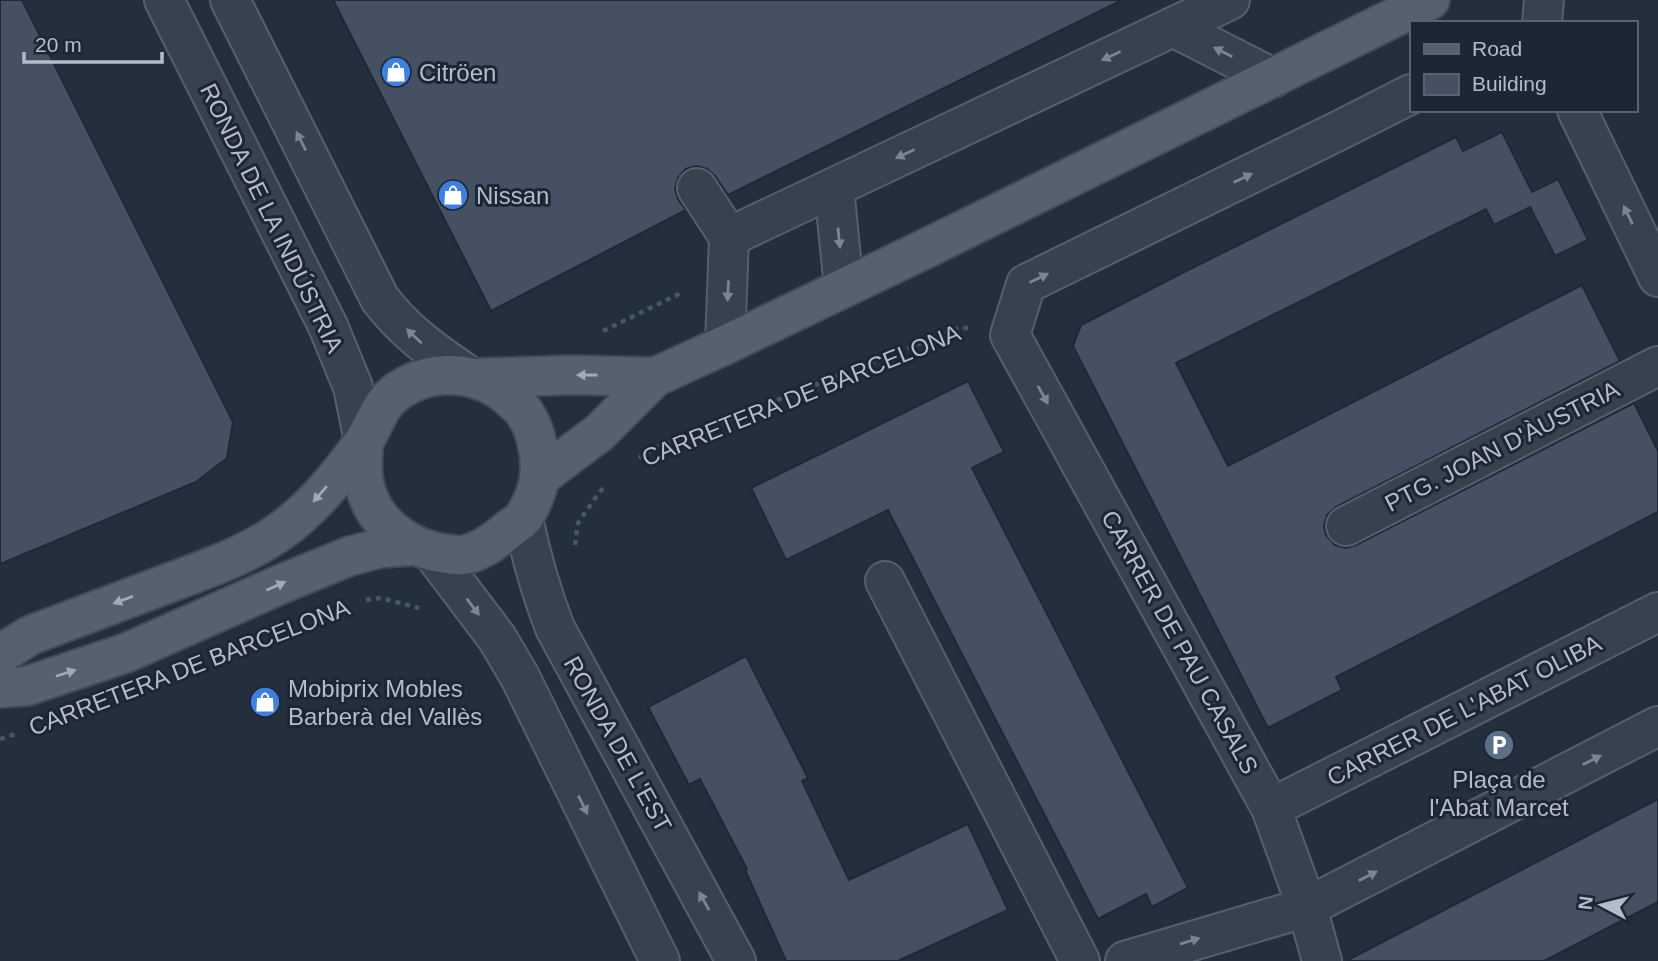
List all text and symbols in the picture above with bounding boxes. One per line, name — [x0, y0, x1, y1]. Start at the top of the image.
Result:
scale bar — [24, 21, 163, 65]
legend — [1410, 21, 1637, 112]
text: 20 m — [35, 33, 82, 56]
text: Road — [1472, 37, 1522, 60]
one-way arrow — [1213, 47, 1233, 58]
one-way arrow — [1101, 51, 1121, 62]
shop icon: Citröen — [379, 55, 413, 89]
place label: Citröen — [419, 59, 496, 86]
text: Building — [1472, 72, 1547, 95]
street label: RONDA DE LA INDÚSTRIA — [195, 79, 349, 357]
one-way arrow — [295, 131, 306, 151]
one-way arrow — [895, 148, 915, 159]
one-way arrow — [1233, 172, 1253, 183]
shop icon: Nissan — [436, 178, 470, 212]
place label: Nissan — [476, 182, 549, 209]
one-way arrow — [1623, 205, 1634, 225]
one-way arrow — [833, 227, 844, 249]
one-way arrow — [1029, 272, 1049, 283]
one-way arrow — [722, 280, 733, 302]
street label: CARRETERA DE BARCELONA — [638, 319, 964, 471]
one-way arrow — [406, 329, 423, 345]
one-way arrow — [576, 369, 598, 381]
street label: PTG. JOAN D'ÀUSTRIA — [1380, 375, 1624, 517]
one-way arrow — [1037, 385, 1049, 405]
one-way arrow — [313, 486, 328, 503]
street label: CARRER DE PAU CASALS — [1096, 506, 1264, 778]
one-way arrow — [266, 581, 287, 592]
street label: CARRETERA DE BARCELONA — [25, 593, 353, 741]
one-way arrow — [112, 595, 133, 606]
one-way arrow — [466, 598, 480, 616]
street label: CARRER DE L'ABAT OLIBA — [1323, 629, 1605, 791]
street label: RONDA DE L'EST — [559, 651, 678, 837]
one-way arrow — [56, 667, 77, 678]
place label: Mobiprix Mobles Barberà del Vallès — [288, 675, 482, 730]
shop icon: Mobiprix Mobles Barberà del Vallès — [248, 685, 282, 719]
parking icon: Plaça de l'Abat Marcet — [1482, 728, 1516, 762]
one-way arrow — [1582, 754, 1602, 766]
place label: Plaça de l'Abat Marcet — [1429, 766, 1569, 821]
one-way arrow — [578, 795, 589, 815]
one-way arrow — [1358, 870, 1378, 881]
north arrow — [1567, 870, 1637, 940]
one-way arrow — [699, 890, 711, 910]
text: N — [1574, 895, 1597, 911]
one-way arrow — [1180, 936, 1201, 946]

